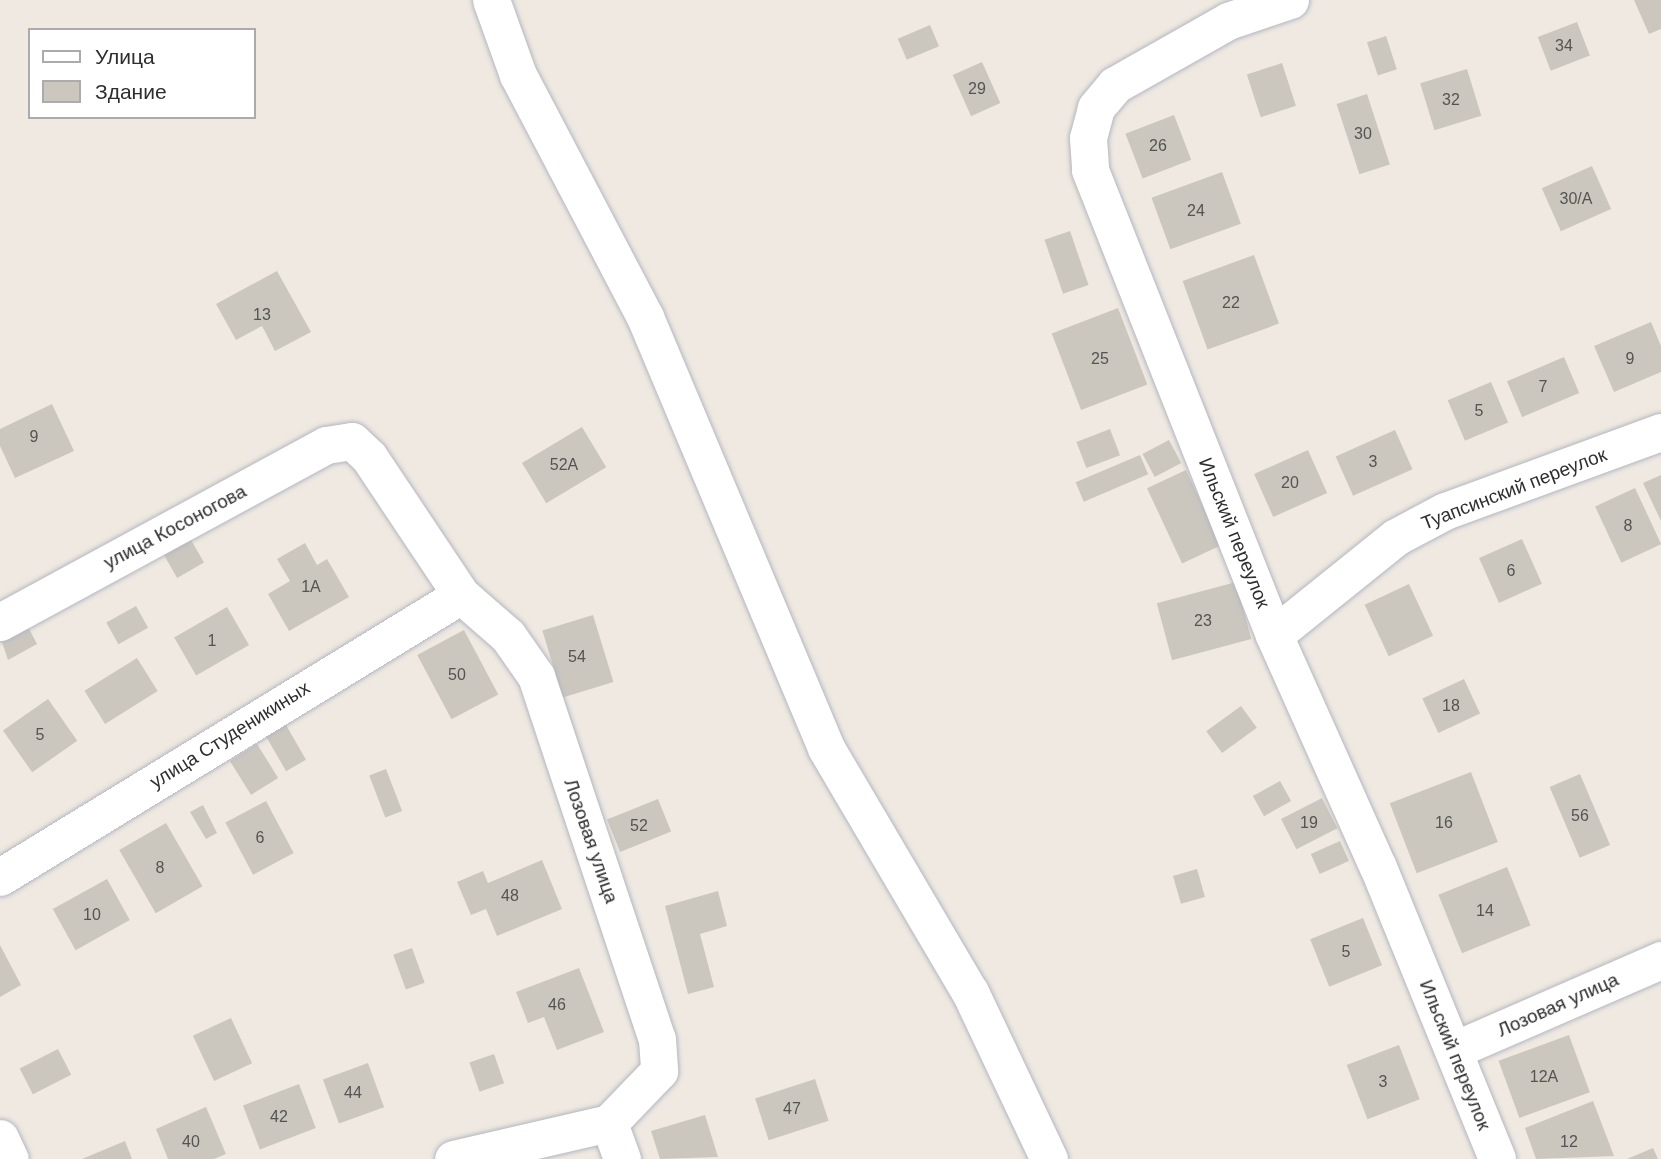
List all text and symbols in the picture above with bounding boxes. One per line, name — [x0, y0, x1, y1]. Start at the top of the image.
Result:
legend — [28, 28, 256, 119]
house number: 34 — [1555, 36, 1573, 56]
text: Улица — [95, 45, 155, 68]
house number: 29 — [968, 79, 986, 99]
text: Здание — [95, 80, 167, 103]
house number: 32 — [1442, 90, 1460, 110]
house number: 30 — [1354, 124, 1372, 144]
house number: 26 — [1149, 136, 1167, 156]
house number: 30/А — [1560, 189, 1592, 209]
house number: 24 — [1187, 201, 1205, 221]
house number: 22 — [1222, 293, 1240, 313]
house number: 13 — [253, 305, 271, 325]
house number: 25 — [1091, 349, 1109, 369]
house number: 9 — [1626, 349, 1634, 369]
house number: 7 — [1539, 377, 1547, 397]
house number: 5 — [1475, 401, 1483, 421]
house number: 9 — [30, 427, 38, 447]
street label: Туапсинский переулок — [1418, 443, 1610, 535]
house number: 3 — [1369, 452, 1377, 472]
house number: 52А — [550, 455, 578, 475]
street label: Ильский переулок — [1193, 455, 1275, 611]
house number: 20 — [1281, 473, 1299, 493]
street label: улица Косоногова — [100, 480, 250, 574]
house number: 8 — [1624, 516, 1632, 536]
house number: 6 — [1507, 561, 1515, 581]
house number: 1А — [301, 577, 321, 597]
house number: 23 — [1194, 611, 1212, 631]
house number: 1 — [208, 631, 216, 651]
house number: 54 — [568, 647, 586, 667]
house number: 50 — [448, 665, 466, 685]
street label: улица Студеникиных — [146, 676, 314, 794]
house number: 18 — [1442, 696, 1460, 716]
house number: 5 — [36, 725, 44, 745]
street label: Лозовая улица — [559, 776, 623, 906]
house number: 56 — [1571, 806, 1589, 826]
house number: 19 — [1300, 813, 1318, 833]
house number: 16 — [1435, 813, 1453, 833]
house number: 52 — [630, 816, 648, 836]
house number: 6 — [256, 828, 264, 848]
house number: 8 — [156, 858, 164, 878]
house number: 48 — [501, 886, 519, 906]
house number: 14 — [1476, 901, 1494, 921]
house number: 10 — [83, 905, 101, 925]
house number: 5 — [1342, 942, 1350, 962]
street label: Лозовая улица — [1494, 968, 1622, 1042]
street label: Ильский переулок — [1414, 977, 1496, 1133]
house number: 46 — [548, 995, 566, 1015]
house number: 12А — [1530, 1067, 1558, 1087]
house number: 3 — [1379, 1072, 1387, 1092]
house number: 44 — [344, 1083, 362, 1103]
house number: 47 — [783, 1099, 801, 1119]
house number: 42 — [270, 1107, 288, 1127]
house number: 40 — [182, 1132, 200, 1152]
house number: 12 — [1560, 1132, 1578, 1152]

